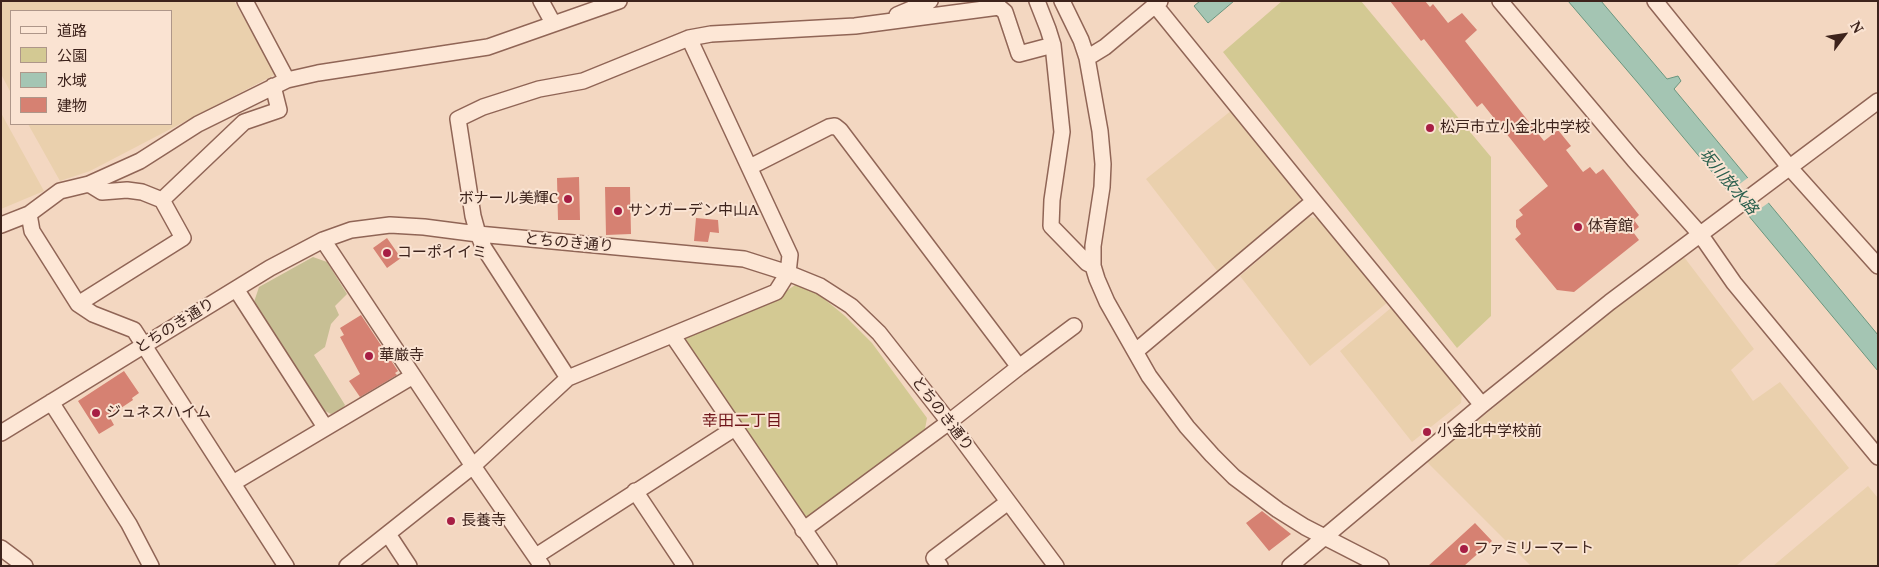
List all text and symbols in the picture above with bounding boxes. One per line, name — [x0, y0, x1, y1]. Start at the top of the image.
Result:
legend — [10, 10, 172, 125]
north arrow — [1819, 10, 1869, 60]
text: N — [1846, 17, 1868, 37]
text: 道路 — [57, 20, 87, 40]
text: 公園 — [57, 45, 87, 65]
text: 水域 — [57, 70, 87, 90]
text: 建物 — [57, 95, 87, 115]
place label: 松戸市立小金北中学校 — [1440, 119, 1590, 137]
marker: 松戸市立小金北中学校 — [1424, 122, 1436, 134]
water label: 坂川放水路 — [1695, 145, 1761, 219]
place label: ボナール美輝C — [459, 190, 558, 208]
marker: ボナール美輝C — [562, 193, 574, 205]
place label: サンガーデン中山A — [628, 202, 759, 220]
marker: サンガーデン中山A — [612, 205, 624, 217]
place label: 体育館 — [1588, 218, 1633, 236]
marker: 体育館 — [1572, 221, 1584, 233]
street label: とちのき通り — [523, 230, 615, 256]
place label: コーポイイミ — [397, 244, 487, 262]
marker: コーポイイミ — [381, 247, 393, 259]
street label: とちのき通り — [132, 295, 218, 357]
place label: 華厳寺 — [379, 347, 424, 365]
marker: 華厳寺 — [363, 350, 375, 362]
street label: とちのき通り — [907, 373, 977, 455]
place label: ジュネスハイム — [106, 404, 211, 422]
marker: ジュネスハイム — [90, 407, 102, 419]
district label: 幸田二丁目 — [702, 411, 782, 431]
place label: 小金北中学校前 — [1437, 423, 1542, 441]
marker: 小金北中学校前 — [1421, 426, 1433, 438]
place label: 長養寺 — [461, 512, 506, 530]
marker: 長養寺 — [445, 515, 457, 527]
place label: ファミリーマート — [1474, 540, 1594, 558]
marker: ファミリーマート — [1458, 543, 1470, 555]

